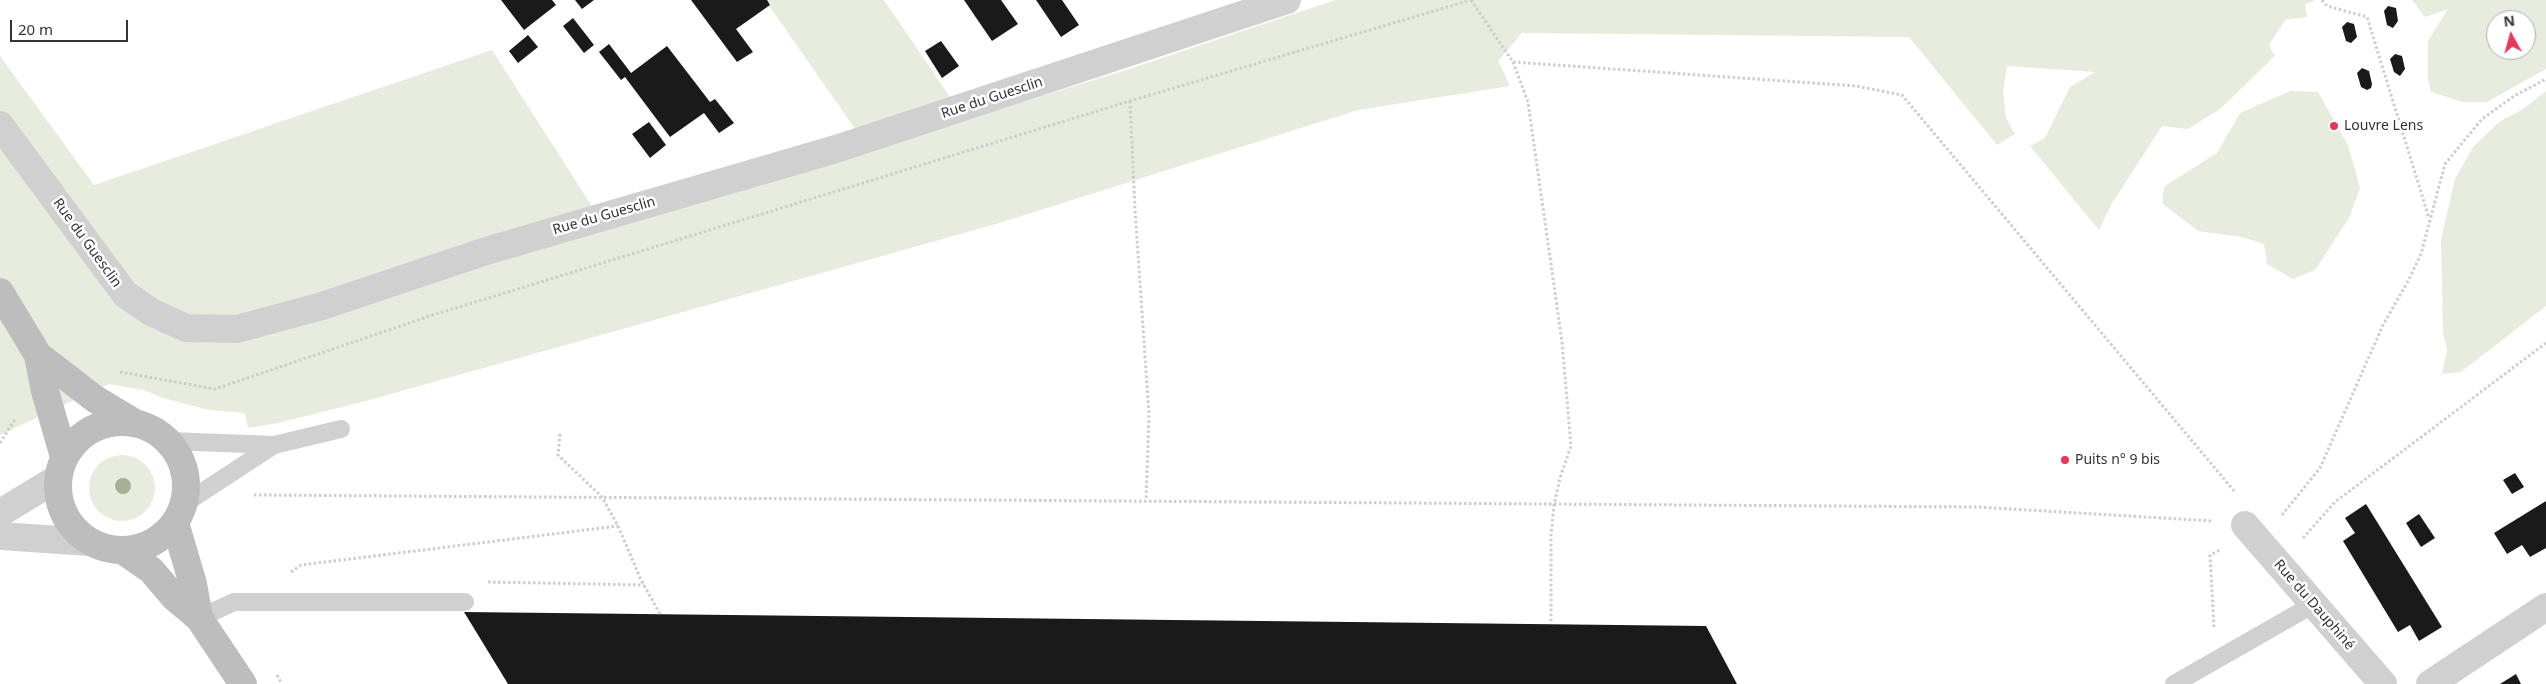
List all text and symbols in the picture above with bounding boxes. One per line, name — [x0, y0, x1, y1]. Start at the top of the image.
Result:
scale bar — [12, 10, 130, 42]
north arrow — [2486, 10, 2536, 60]
text: N — [2502, 10, 2516, 31]
text: 20 m — [18, 19, 53, 39]
street label: Rue du Guesclin — [939, 74, 1045, 122]
place label: Louvre Lens — [2344, 118, 2423, 134]
marker: Louvre Lens — [2328, 120, 2340, 132]
street label: Rue du Guesclin — [551, 193, 657, 239]
street label: Rue du Guesclin — [49, 195, 125, 291]
place label: Puits n° 9 bis — [2075, 452, 2160, 468]
marker: Puits n° 9 bis — [2059, 454, 2071, 466]
street label: Rue du Dauphiné — [2270, 556, 2358, 654]

